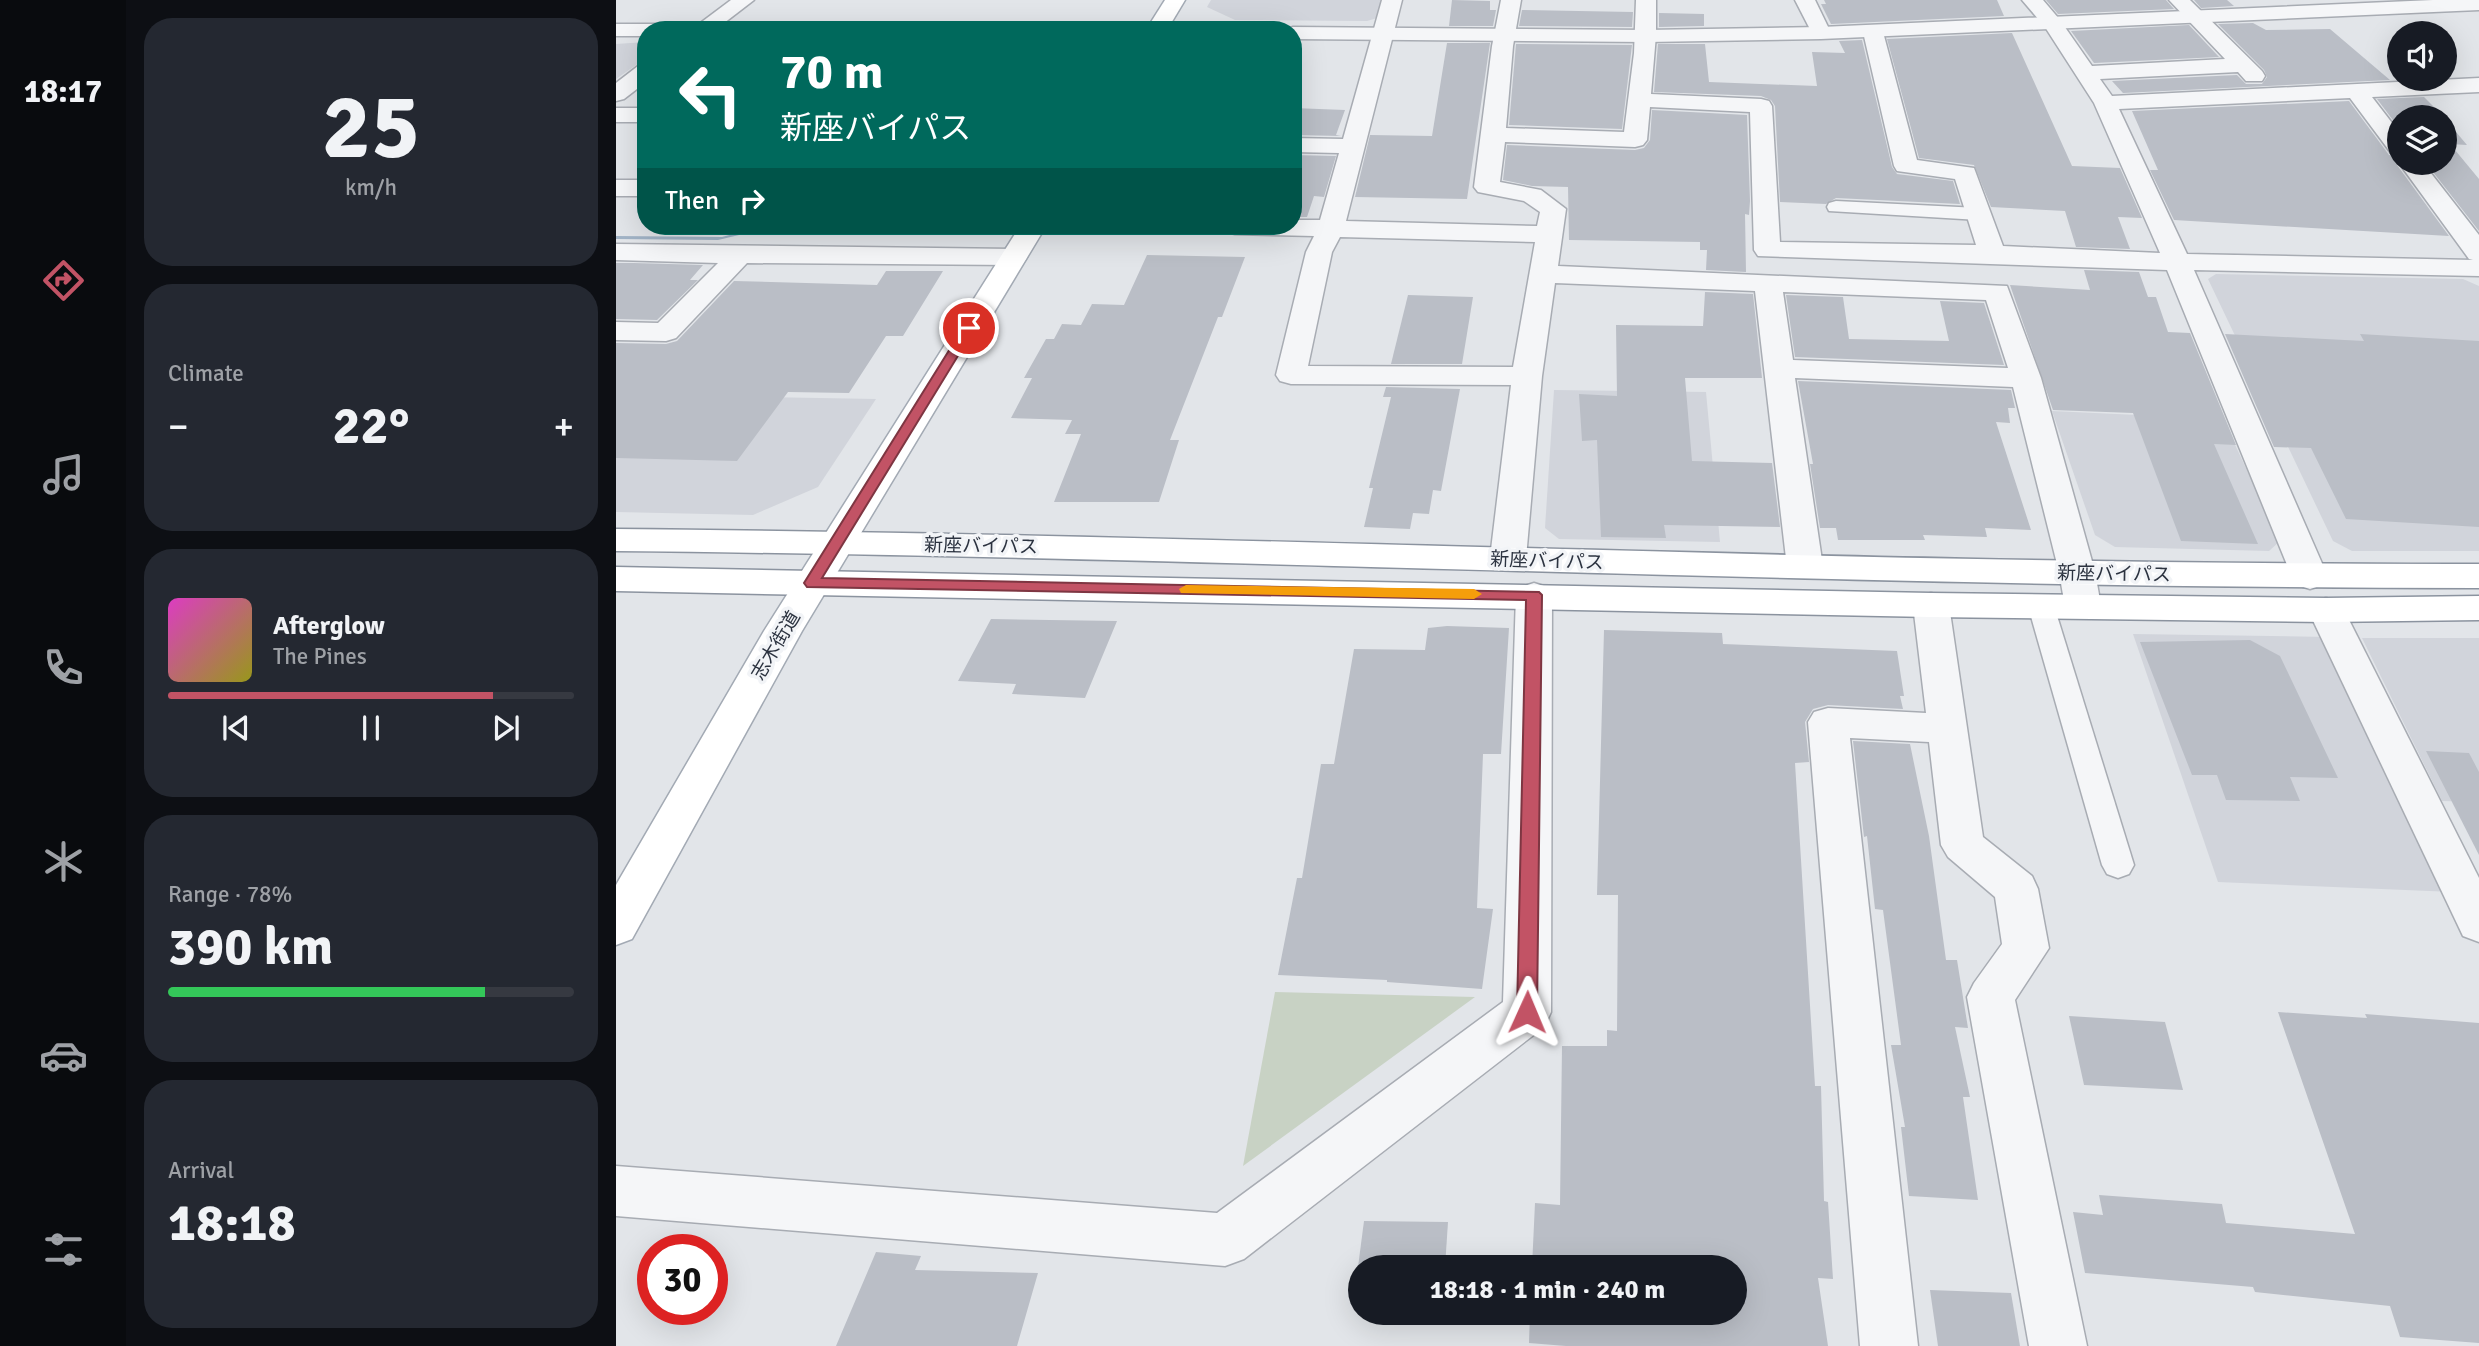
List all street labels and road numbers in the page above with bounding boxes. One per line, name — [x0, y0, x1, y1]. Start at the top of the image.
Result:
street label: 新座バイパス — [924, 533, 1038, 559]
street label: 新座バイパス — [1490, 547, 1604, 575]
street label: 新座バイパス — [2057, 561, 2171, 587]
street label: 志木街道 — [746, 607, 806, 684]

